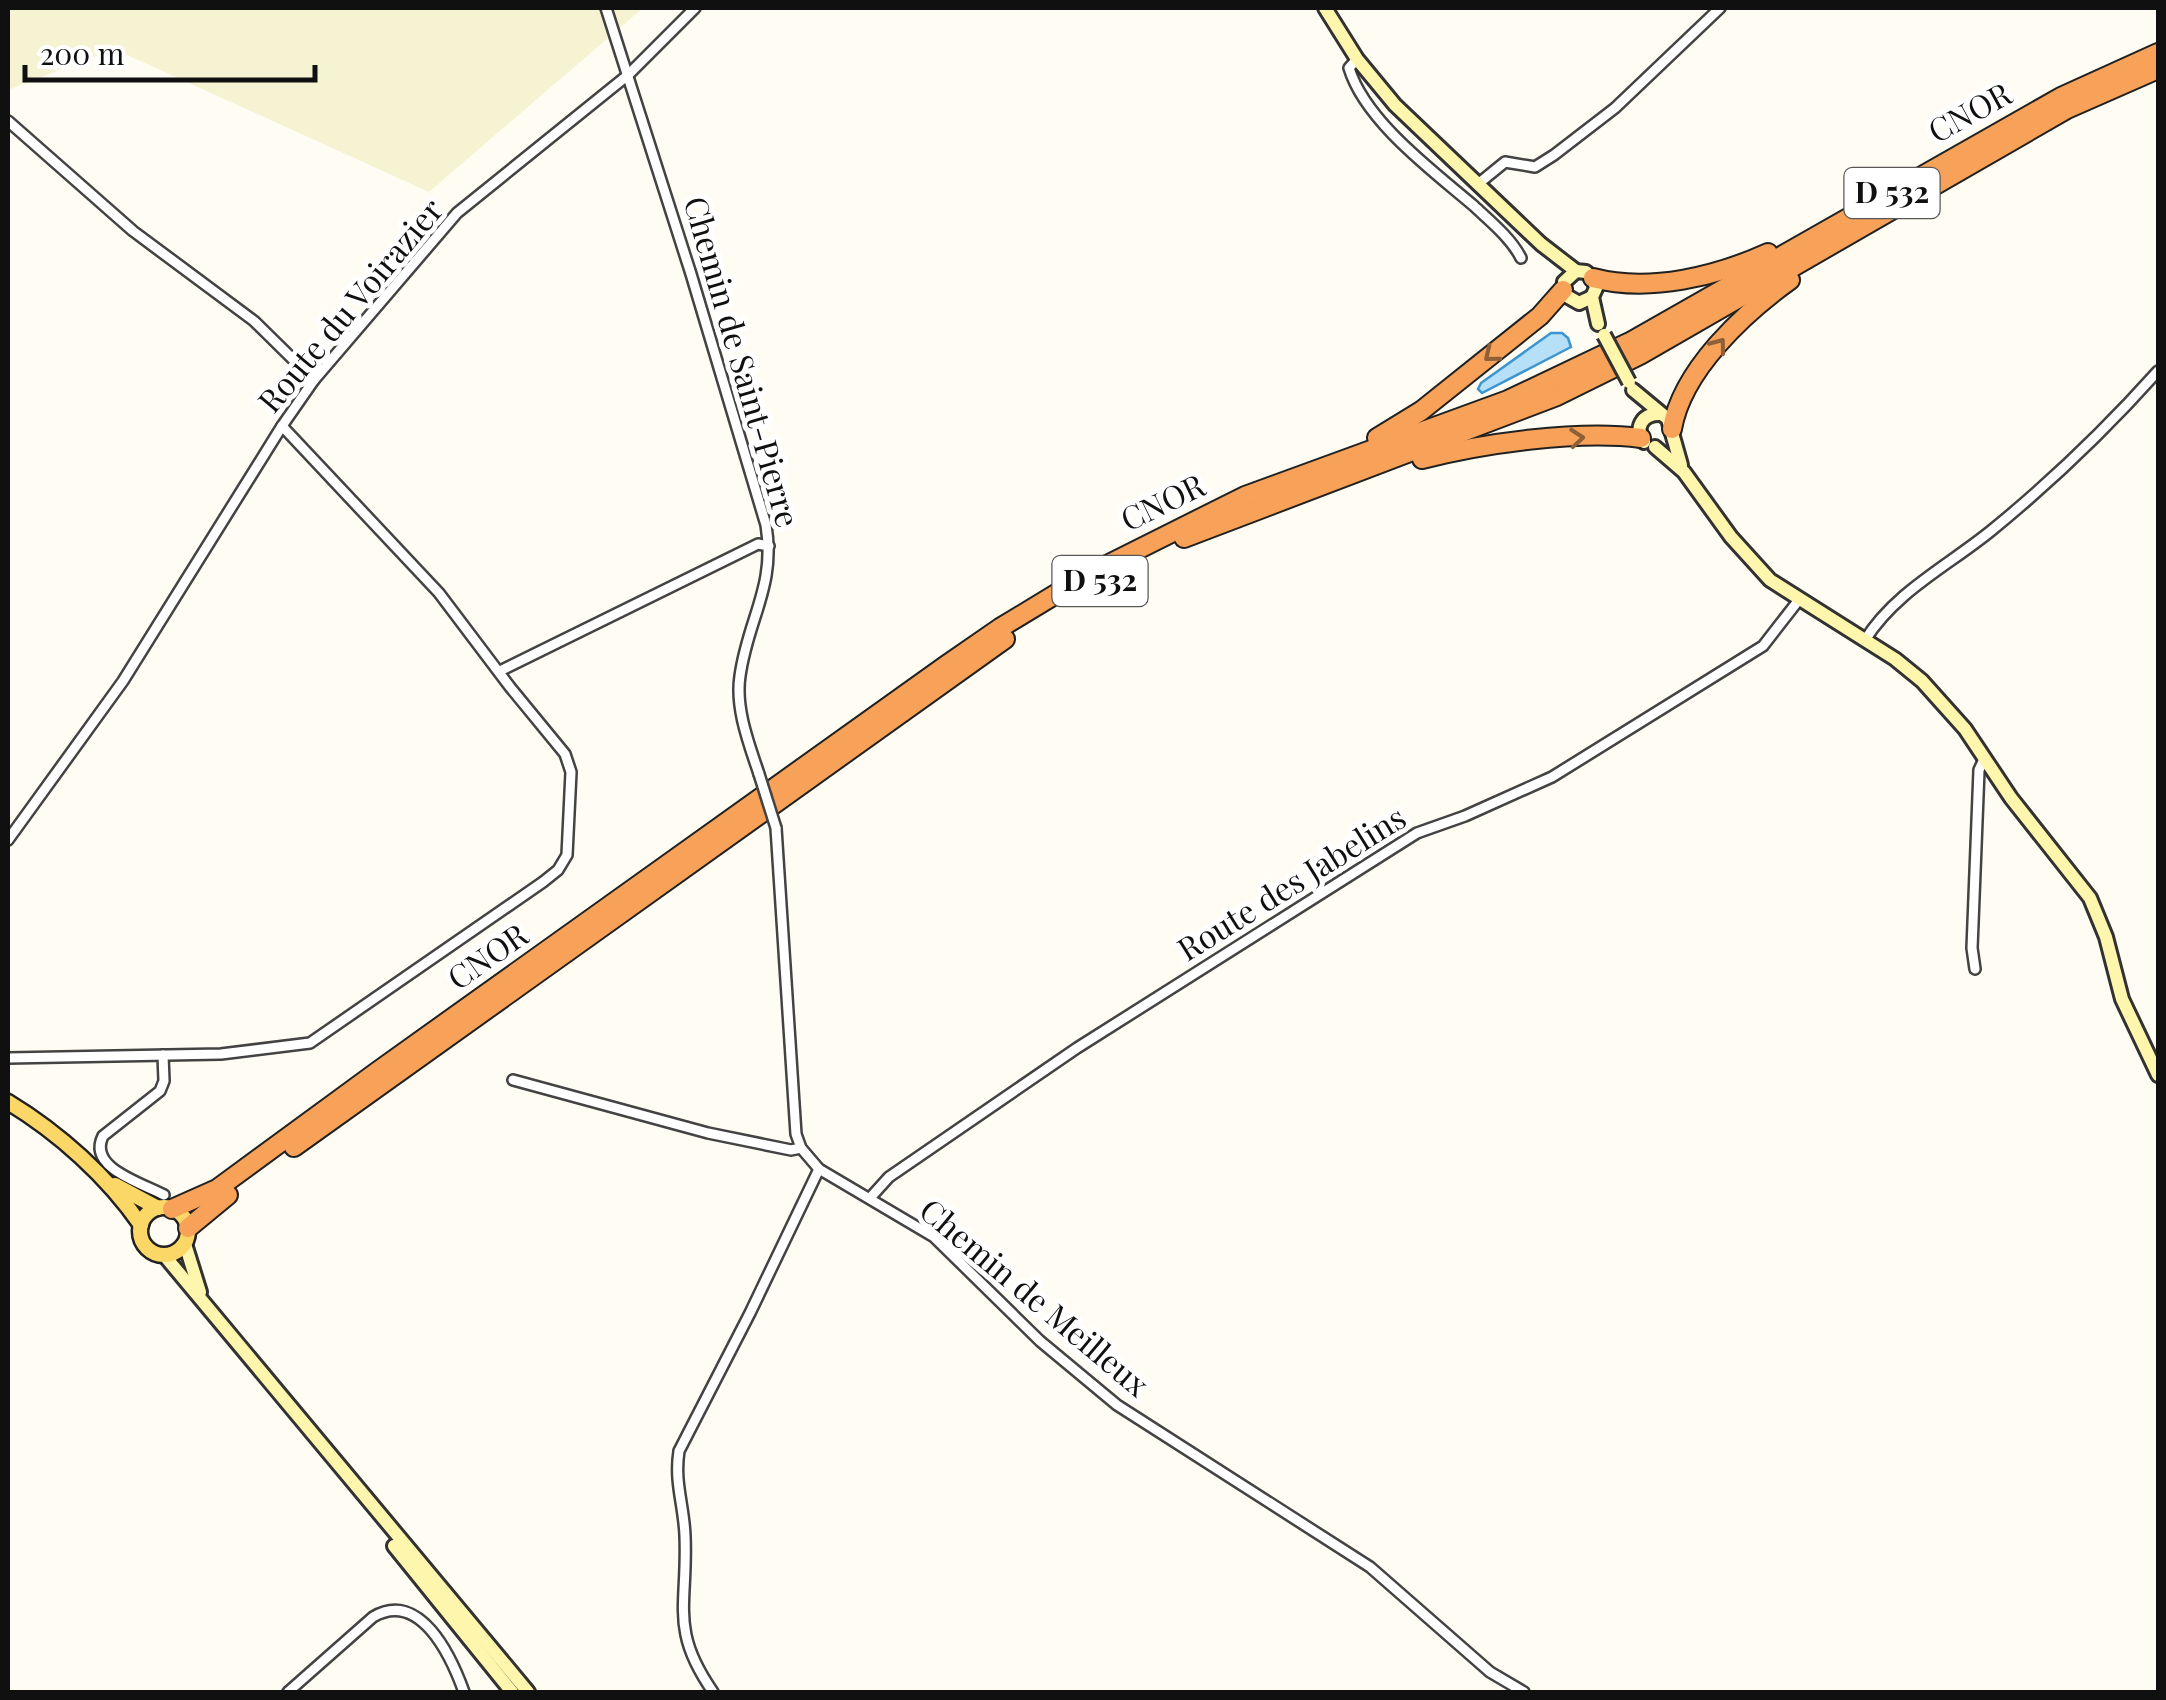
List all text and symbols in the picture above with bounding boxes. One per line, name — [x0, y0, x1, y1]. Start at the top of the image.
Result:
scale bar — [25, 20, 315, 82]
text: 200 m — [40, 33, 125, 73]
street label: CNOR — [1920, 70, 2019, 151]
road number: D 532 — [1844, 168, 1940, 218]
street label: Route du Voirazier — [247, 188, 451, 420]
street label: Chemin de Saint-Pierre — [676, 191, 811, 532]
one-way arrow — [1707, 338, 1725, 356]
one-way arrow — [1484, 343, 1502, 361]
one-way arrow — [1569, 427, 1585, 449]
street label: CNOR — [1113, 461, 1212, 539]
road number: D 532 — [1052, 556, 1148, 606]
street label: Route des Jabelins — [1169, 794, 1413, 969]
street label: CNOR — [438, 911, 536, 998]
street label: Chemin de Meilleux — [912, 1187, 1160, 1405]

